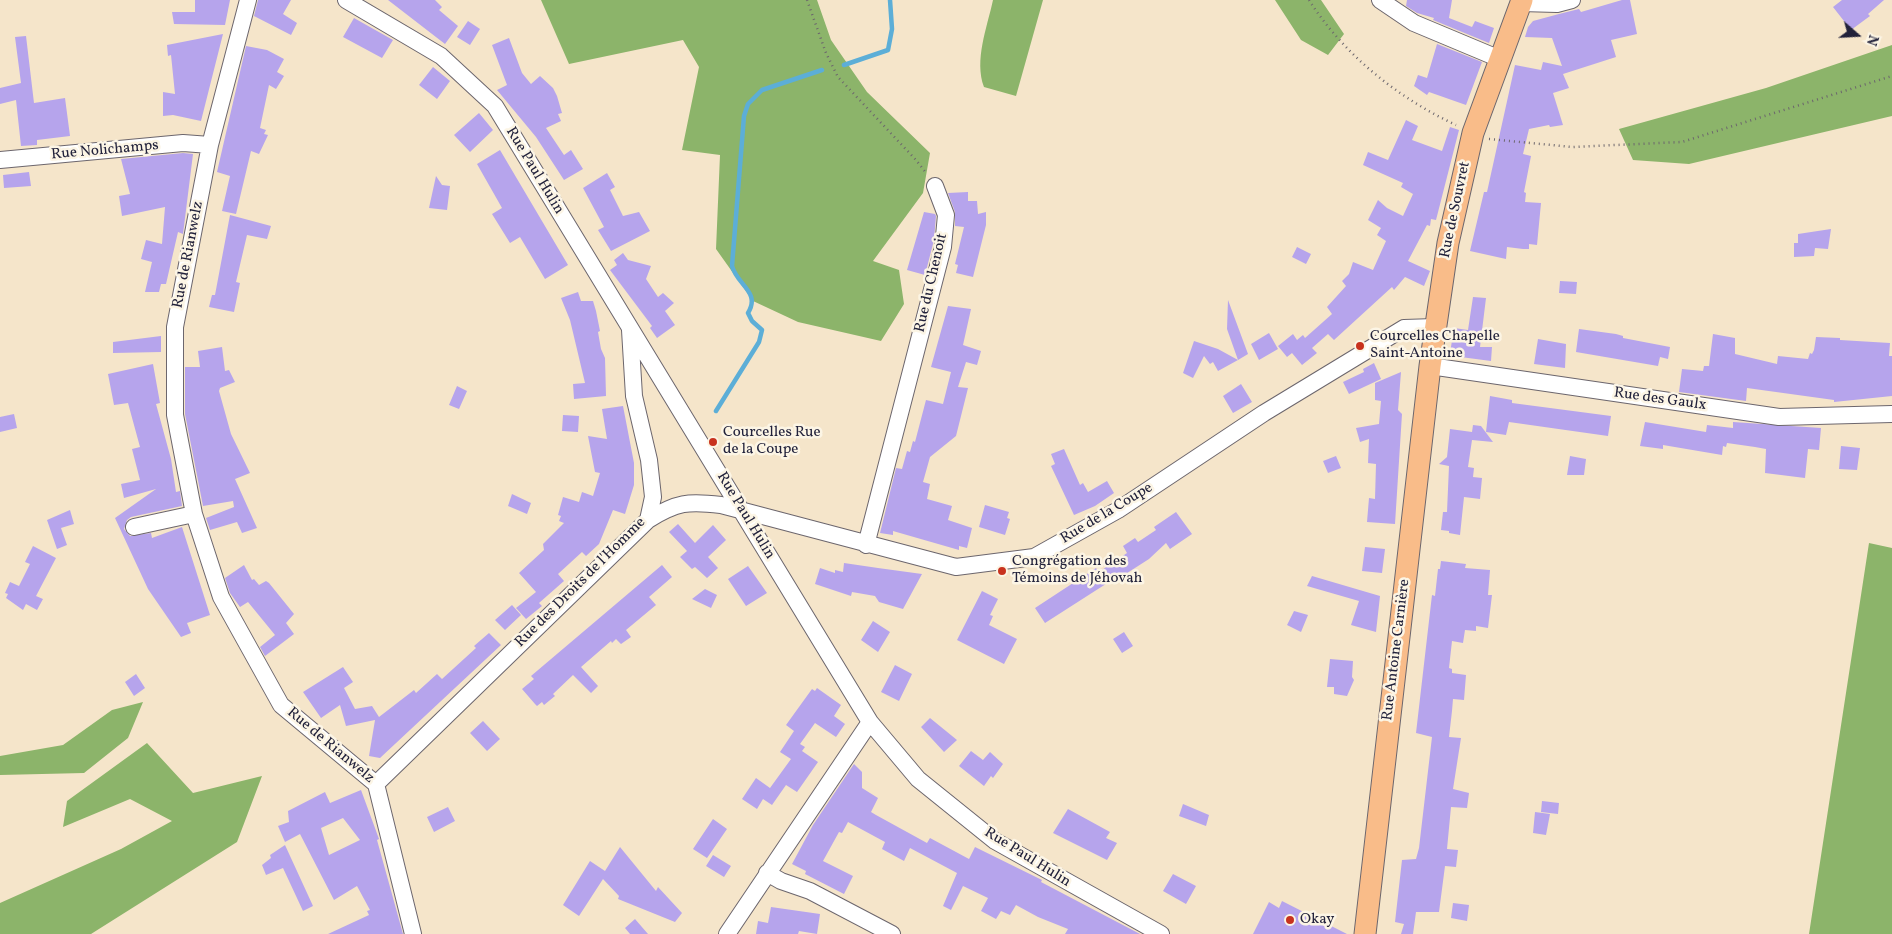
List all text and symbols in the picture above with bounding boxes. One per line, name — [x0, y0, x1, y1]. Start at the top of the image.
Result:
north arrow — [1832, 10, 1882, 60]
text: N — [1861, 32, 1882, 48]
street label: Rue Paul Hulin — [501, 124, 567, 218]
street label: Rue Nolichamps — [51, 137, 159, 165]
street label: Rue de Souvret — [1437, 160, 1475, 260]
street label: Rue de Rianwelz — [170, 200, 208, 310]
street label: Rue du Chenoit — [912, 232, 952, 334]
place label: Courcelles Chapelle Saint-Antoine — [1370, 328, 1500, 363]
marker: Courcelles Chapelle Saint-Antoine — [1354, 340, 1366, 352]
street label: Rue des Gaulx — [1613, 385, 1707, 415]
place label: Courcelles Rue de la Coupe — [723, 424, 821, 459]
marker: Courcelles Rue de la Coupe — [707, 436, 719, 448]
street label: Rue Paul Hulin — [712, 469, 778, 563]
street label: Rue de la Coupe — [1058, 479, 1156, 549]
street label: Rue des Droits de l'Homme — [512, 514, 650, 652]
place label: Congrégation des Témoins de Jéhovah — [1012, 553, 1143, 588]
marker: Congrégation des Témoins de Jéhovah — [996, 565, 1008, 577]
street label: Rue Antoine Carnière — [1379, 578, 1415, 722]
street label: Rue de Rianwelz — [283, 704, 377, 788]
street label: Rue Paul Hulin — [980, 824, 1074, 892]
place label: Okay — [1300, 911, 1334, 929]
marker: Okay — [1284, 914, 1296, 926]

